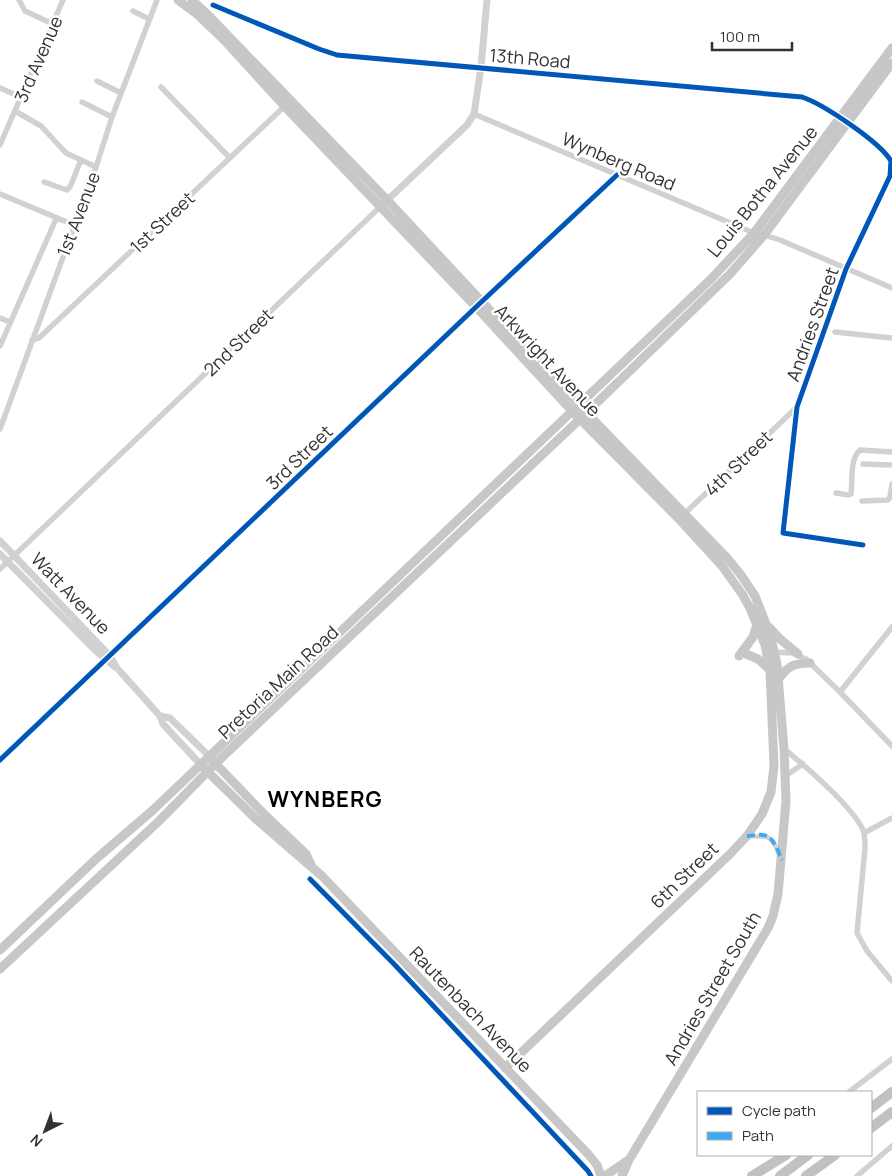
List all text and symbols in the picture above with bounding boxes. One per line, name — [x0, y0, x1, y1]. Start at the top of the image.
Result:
street label: 3rd Avenue — [8, 12, 68, 106]
scale bar — [712, 20, 792, 52]
text: 100 m — [720, 26, 760, 47]
street label: 13th Road — [489, 43, 571, 73]
street label: Louis Botha Avenue — [702, 120, 822, 262]
street label: Wynberg Road — [559, 126, 679, 196]
street label: 1st Avenue — [51, 168, 105, 260]
street label: 1st Street — [125, 186, 199, 258]
street label: Andries Street — [780, 264, 844, 384]
street label: Arkwright Avenue — [490, 299, 606, 421]
street label: 2nd Street — [198, 303, 278, 381]
street label: 3rd Street — [261, 419, 337, 495]
street label: 4th Street — [699, 425, 777, 501]
street label: Watt Avenue — [26, 547, 116, 639]
street label: Pretoria Main Road — [213, 620, 343, 744]
district label: WYNBERG — [267, 784, 383, 814]
street label: 6th Street — [645, 837, 723, 913]
street label: Andries Street South — [658, 907, 766, 1069]
street label: Rautenbach Avenue — [405, 941, 537, 1077]
legend — [697, 1091, 872, 1156]
text: Cycle path — [742, 1100, 816, 1121]
north arrow — [20, 1106, 70, 1156]
text: Path — [742, 1125, 774, 1146]
text: N — [26, 1131, 46, 1151]

